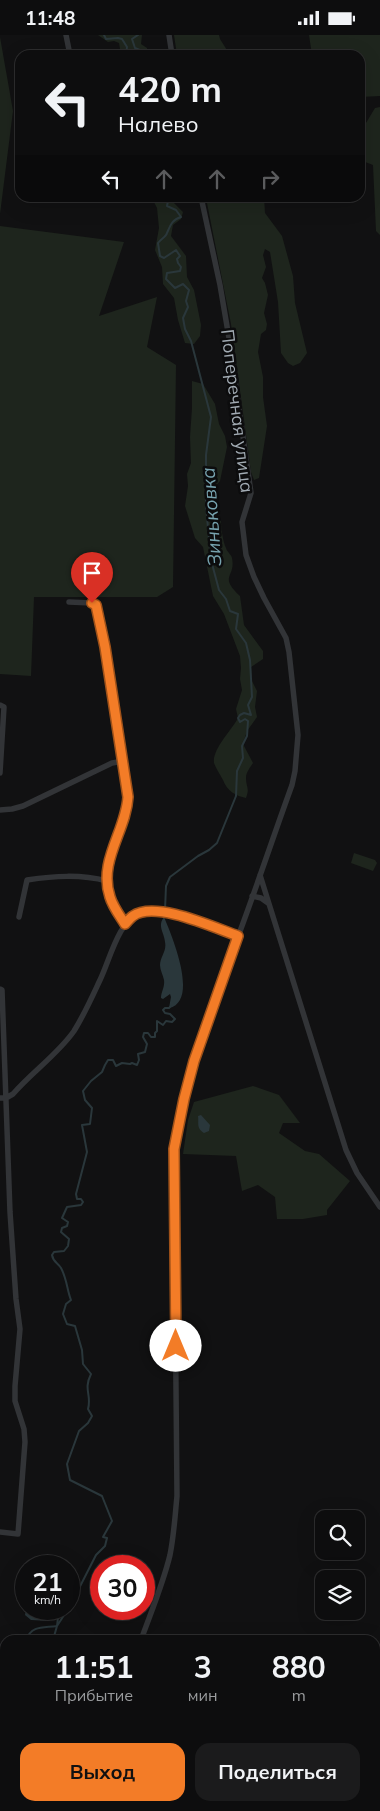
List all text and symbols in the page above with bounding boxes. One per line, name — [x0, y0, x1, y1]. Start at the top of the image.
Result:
text: 11:48 — [25, 6, 75, 30]
text: 420 m — [118, 67, 222, 111]
icon: left — [35, 70, 100, 135]
text: Налево — [118, 110, 198, 138]
icon: left — [97, 165, 125, 193]
icon: ahead — [150, 165, 178, 193]
icon: ahead — [203, 165, 231, 193]
icon: right — [256, 165, 284, 193]
street label: Поперечная улица — [216, 328, 259, 494]
water label: Зиньковка — [196, 467, 226, 567]
pin — [71, 552, 113, 603]
icon: arrive — [78, 559, 106, 587]
position arrow — [149, 1319, 201, 1371]
map controls — [315, 1510, 365, 1620]
button: search — [315, 1510, 365, 1560]
speed limit sign: 30 — [90, 1555, 155, 1620]
text: 21 — [32, 1566, 63, 1597]
button: layers — [315, 1570, 365, 1620]
text: km/h — [34, 1592, 61, 1607]
text: 11:51 — [54, 1648, 134, 1686]
text: 3 — [194, 1648, 212, 1686]
text: 880 — [272, 1648, 326, 1686]
text: Прибытие — [55, 1685, 133, 1705]
text: мин — [188, 1685, 218, 1705]
text: m — [292, 1685, 306, 1705]
button: Выход — [20, 1743, 185, 1801]
button: Поделиться — [195, 1743, 360, 1801]

